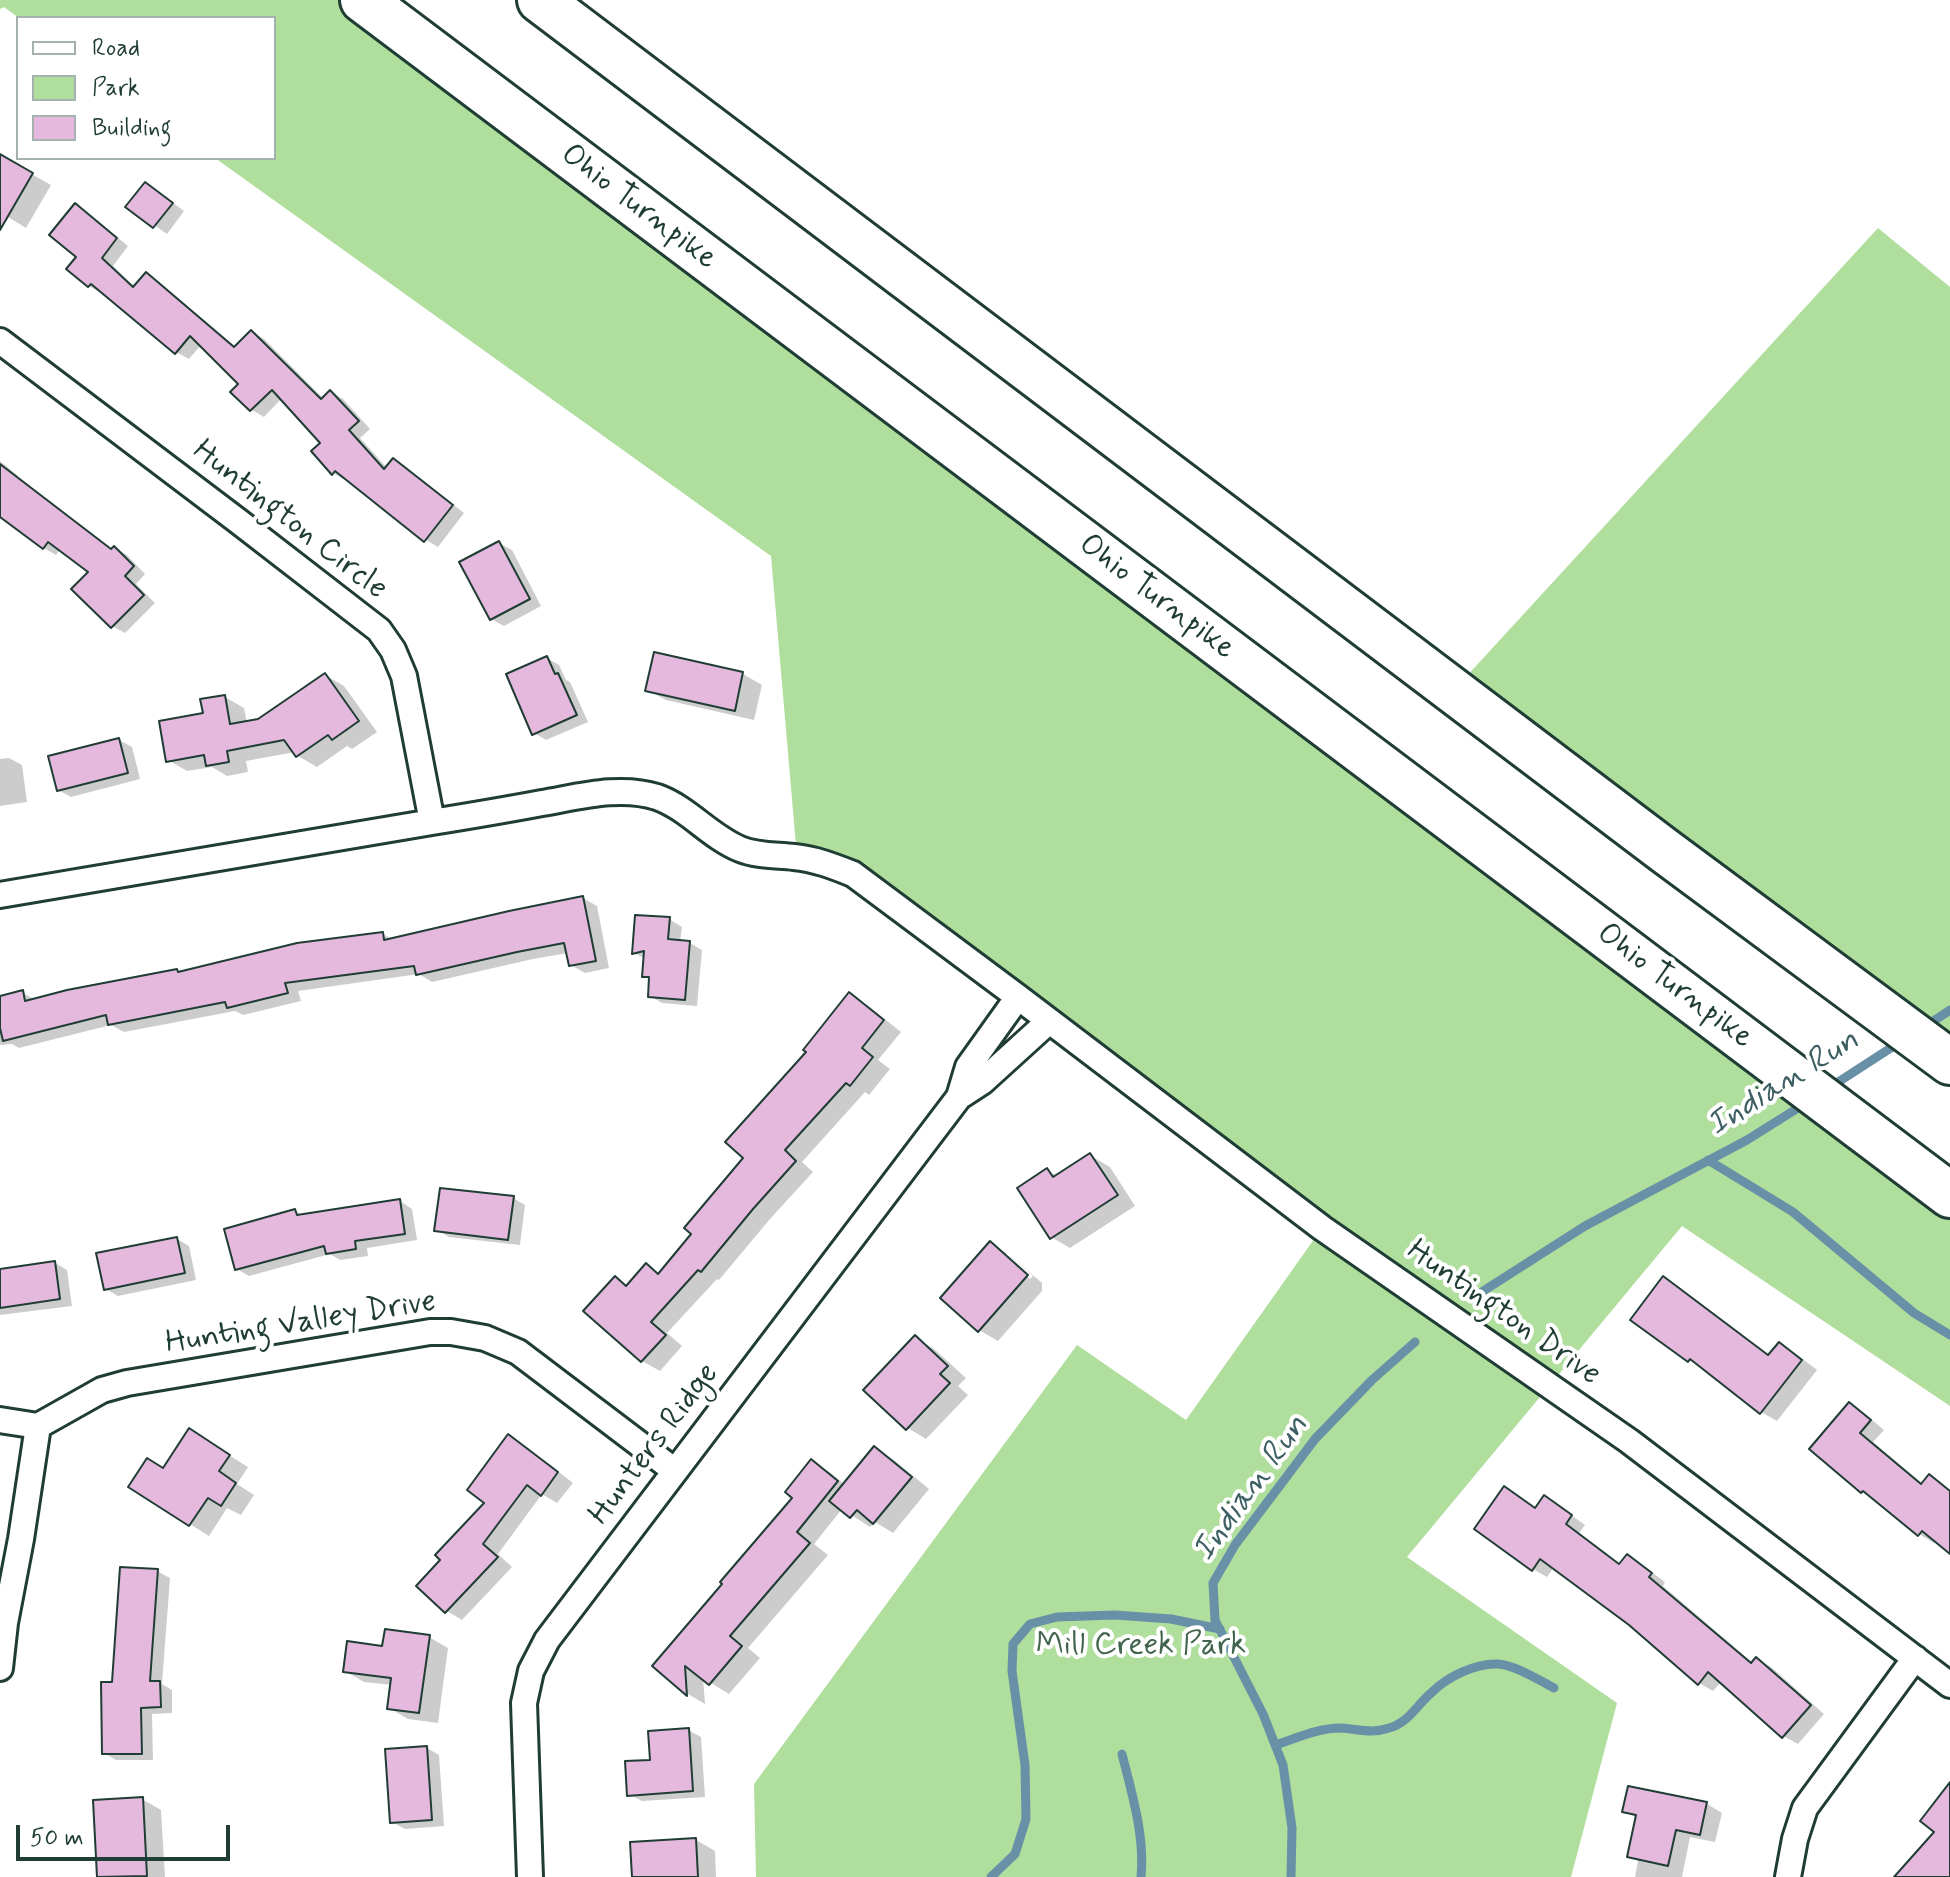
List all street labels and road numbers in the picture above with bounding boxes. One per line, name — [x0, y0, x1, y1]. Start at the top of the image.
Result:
street label: Ohio Turnpike — [552, 137, 724, 279]
street label: Huntington Circle — [184, 433, 394, 609]
street label: Ohio Turnpike — [1070, 527, 1242, 669]
street label: Ohio Turnpike — [1588, 916, 1760, 1058]
street label: Huntington Drive — [1398, 1233, 1608, 1395]
street label: Hunting Valley Drive — [163, 1284, 439, 1364]
street label: Hunters Ridge — [582, 1357, 728, 1533]

